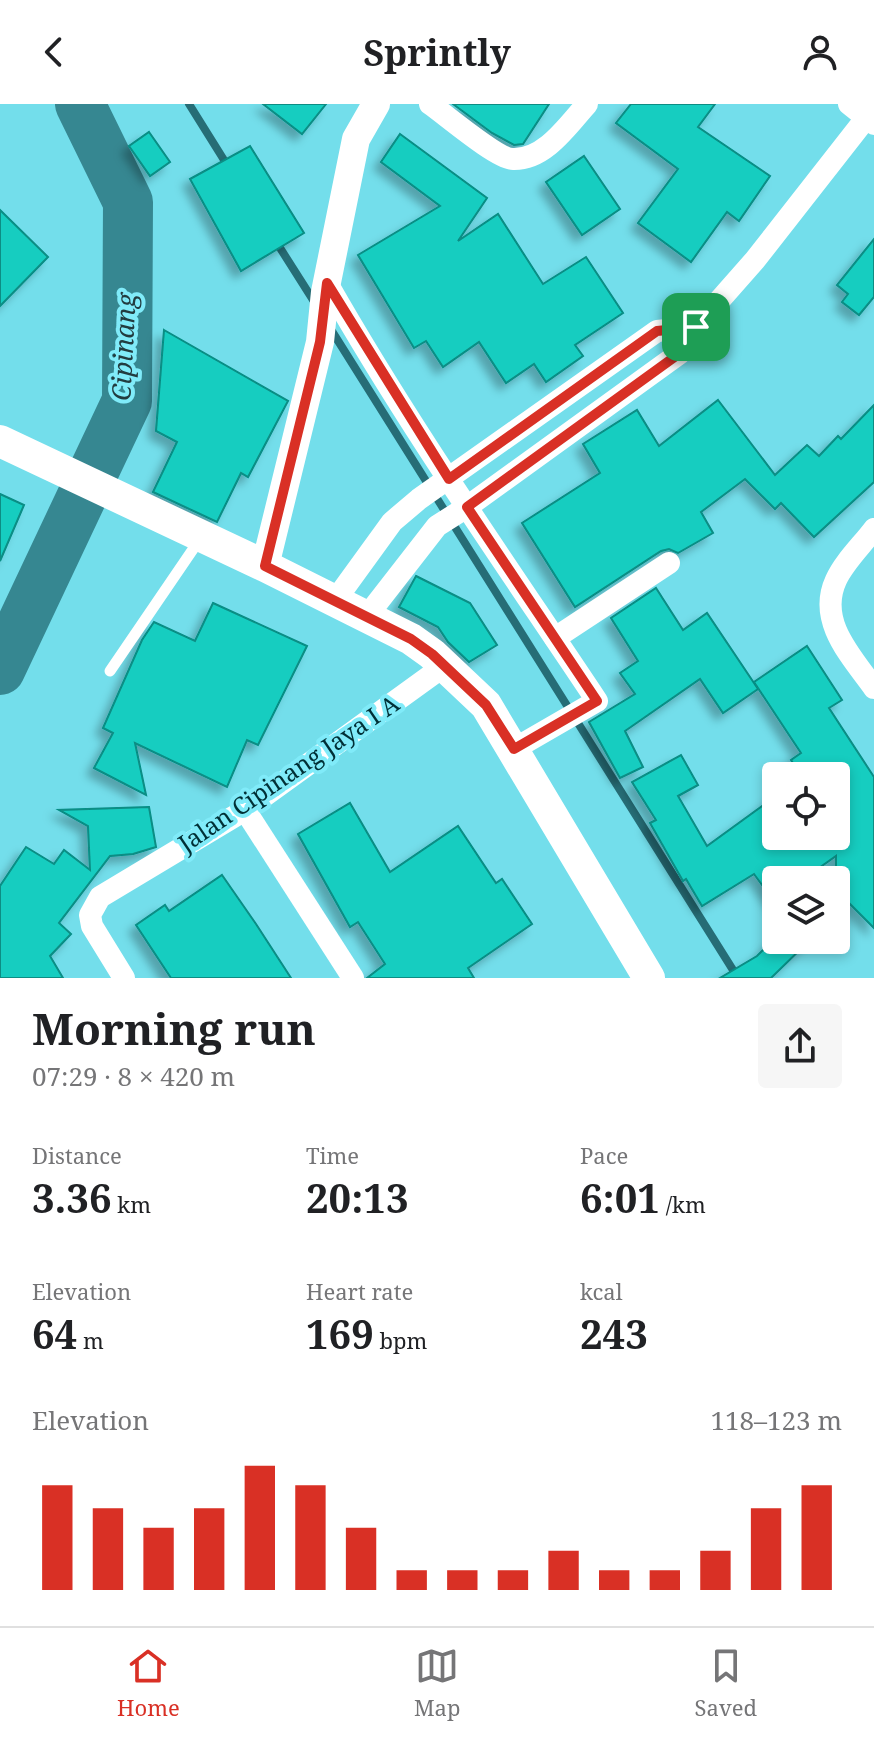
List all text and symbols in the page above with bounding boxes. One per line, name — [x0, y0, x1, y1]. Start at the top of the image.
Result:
text: Sprintly — [363, 28, 511, 77]
icon: back — [32, 30, 76, 74]
icon: person — [798, 30, 842, 74]
water label: Cipinang — [102, 291, 144, 402]
pin — [662, 293, 730, 361]
icon: arrive — [674, 305, 718, 349]
street label: Jalan Cipinang Jaya I A — [170, 686, 405, 860]
map controls — [762, 762, 850, 954]
button: locate — [762, 762, 850, 850]
button: layers — [762, 866, 850, 954]
text: Morning run — [32, 998, 316, 1058]
button: share — [758, 1004, 842, 1088]
text: 07:29 · 8 × 420 m — [32, 1058, 235, 1094]
text: Distance — [32, 1140, 122, 1170]
text: Time — [306, 1140, 359, 1170]
text: Pace — [580, 1140, 628, 1170]
text: 3.36 — [32, 1170, 112, 1225]
text: 20:13 — [306, 1170, 409, 1225]
text: 6:01 — [580, 1170, 660, 1225]
text: km — [112, 1189, 151, 1219]
text: /km — [660, 1189, 706, 1219]
text: Elevation — [32, 1276, 131, 1306]
text: Heart rate — [306, 1276, 413, 1306]
text: kcal — [580, 1276, 622, 1306]
text: 64 — [32, 1306, 77, 1361]
text: 169 — [306, 1306, 374, 1361]
text: 243 — [580, 1306, 648, 1361]
text: m — [77, 1325, 104, 1355]
text: bpm — [374, 1325, 427, 1355]
text: Elevation — [32, 1402, 149, 1438]
text: 118–123 m — [710, 1402, 842, 1438]
tab: Home — [117, 1644, 180, 1722]
tab: Map — [414, 1644, 460, 1722]
tab: Saved — [695, 1644, 757, 1722]

